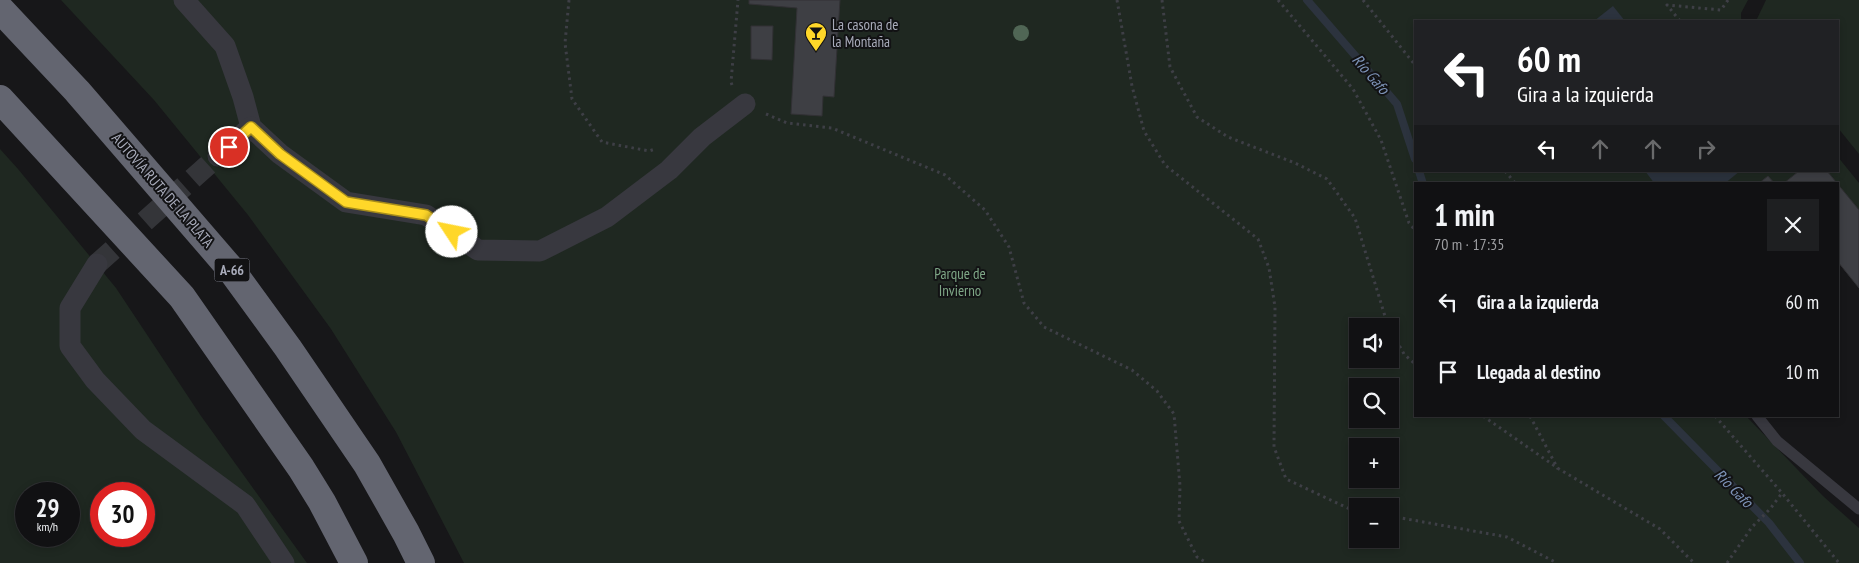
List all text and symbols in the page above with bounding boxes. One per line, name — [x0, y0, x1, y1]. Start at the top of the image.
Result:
place label: La casona de la Montaña — [832, 15, 899, 51]
bar icon: La casona de la Montaña — [804, 21, 828, 52]
text: 60 m — [1517, 36, 1581, 82]
icon: left — [1434, 40, 1499, 105]
water label: Río Gafo — [1348, 50, 1395, 99]
text: Gira a la izquierda — [1517, 80, 1654, 108]
pin — [208, 126, 250, 168]
street label: AUTOVÍA RUTA DE LA PLATA — [108, 129, 219, 252]
icon: arrive — [215, 133, 243, 161]
icon: left — [1533, 135, 1561, 163]
icon: ahead — [1586, 135, 1614, 163]
icon: ahead — [1639, 135, 1667, 163]
icon: right — [1692, 135, 1720, 163]
text: 1 min — [1434, 195, 1495, 234]
button: close — [1767, 199, 1819, 251]
position arrow — [425, 205, 477, 257]
text: 70 m · 17:35 — [1434, 234, 1505, 254]
road number: A-66 — [214, 258, 250, 282]
park label: Parque de Invierno — [934, 264, 986, 300]
icon: left — [1434, 288, 1462, 316]
text: Gira a la izquierda — [1477, 290, 1599, 314]
text: 60 m — [1786, 290, 1819, 314]
map controls — [1349, 318, 1399, 548]
button: sound — [1349, 318, 1399, 368]
icon: arrive — [1434, 358, 1462, 386]
text: Llegada al destino — [1477, 360, 1601, 384]
text: 10 m — [1786, 360, 1819, 384]
button: search — [1349, 378, 1399, 428]
button: + — [1349, 438, 1399, 488]
water label: Río Gafo — [1710, 464, 1758, 512]
speed limit sign: 30 — [90, 482, 155, 547]
text: 29 — [36, 492, 59, 524]
button: − — [1349, 498, 1399, 548]
text: km/h — [37, 519, 58, 534]

